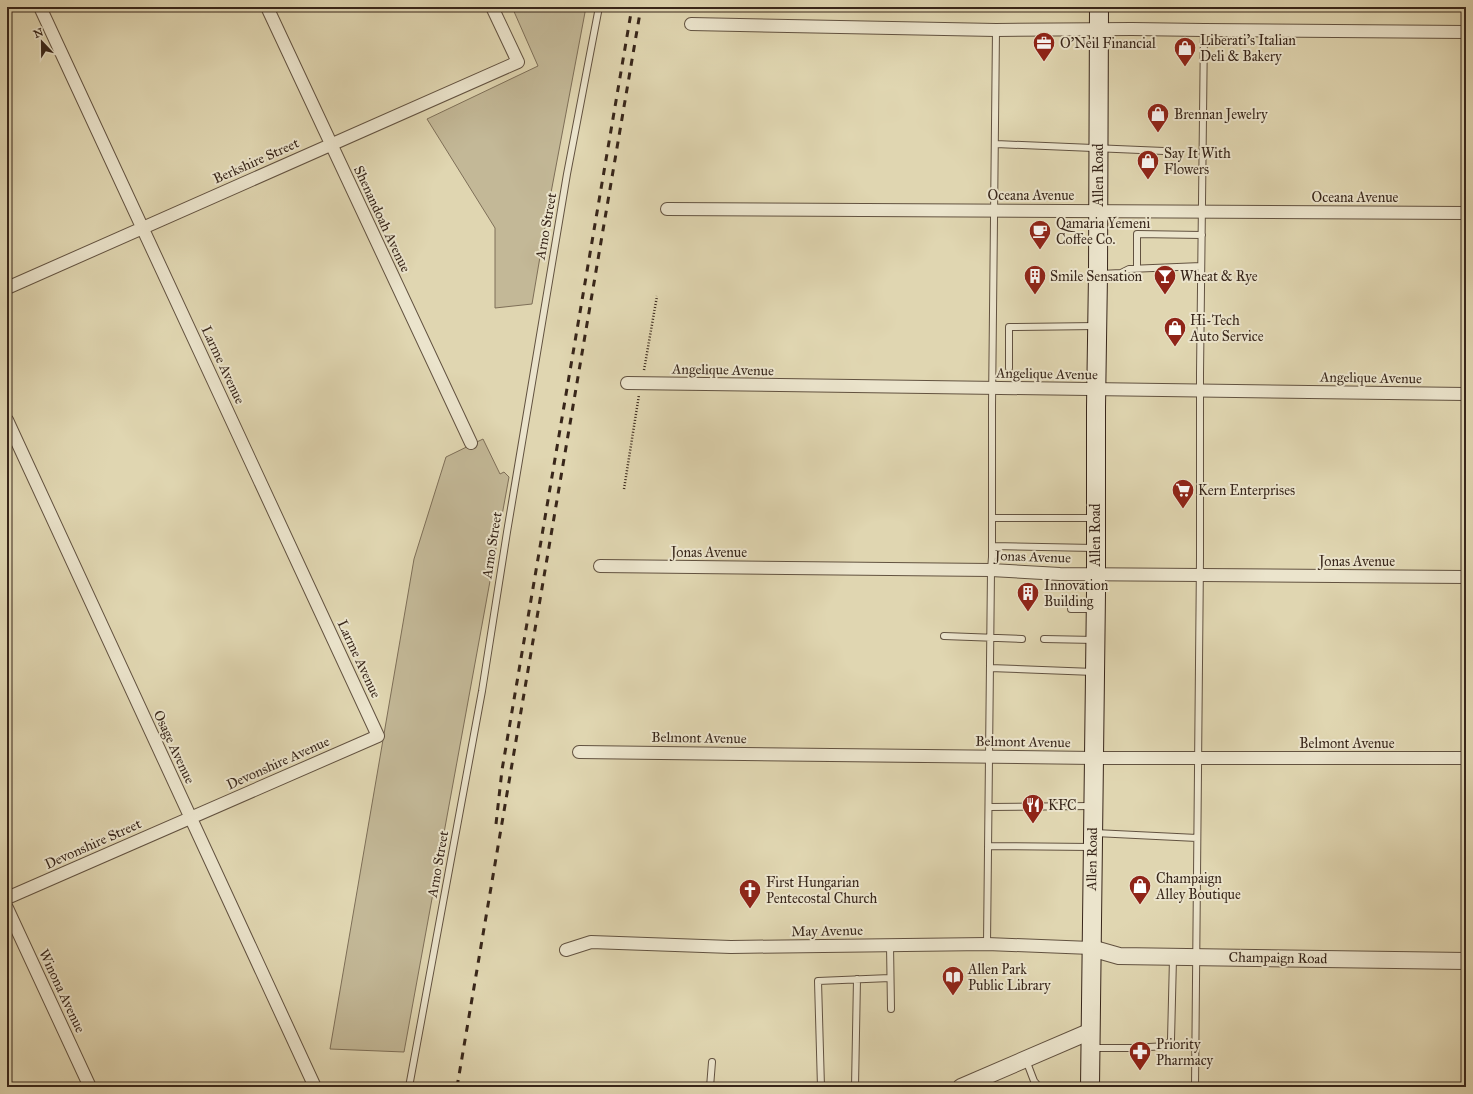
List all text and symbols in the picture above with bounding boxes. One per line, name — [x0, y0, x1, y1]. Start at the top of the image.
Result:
north arrow — [22, 22, 62, 62]
text: N — [32, 25, 46, 41]
office icon: O'Neil Financial — [1031, 30, 1057, 63]
place label: Liberati's Italian Deli & Bakery — [1200, 32, 1296, 65]
place label: O'Neil Financial — [1060, 35, 1156, 52]
shop icon: Liberati's Italian Deli & Bakery — [1172, 35, 1198, 68]
shop icon: Brennan Jewelry — [1145, 101, 1171, 134]
place label: Brennan Jewelry — [1174, 106, 1268, 124]
street label: Berkshire Street — [210, 134, 302, 188]
street label: Allen Road — [1090, 143, 1107, 208]
place label: Say It With Flowers — [1164, 145, 1231, 178]
shop icon: Say It With Flowers — [1135, 148, 1161, 181]
street label: Shenandoah Avenue — [350, 163, 414, 275]
street label: Oceana Avenue — [988, 187, 1075, 204]
street label: Oceana Avenue — [1312, 189, 1399, 206]
street label: Arno Street — [532, 191, 560, 262]
place label: Qamaria Yemeni Coffee Co. — [1056, 215, 1150, 248]
cafe icon: Qamaria Yemeni Coffee Co. — [1027, 218, 1053, 251]
building icon: Smile Sensation — [1022, 263, 1048, 296]
bar icon: Wheat & Rye — [1152, 263, 1178, 296]
place label: Smile Sensation — [1050, 268, 1143, 285]
place label: Wheat & Rye — [1180, 268, 1258, 285]
place label: Hi-Tech Auto Service — [1189, 312, 1264, 345]
shop icon: Hi-Tech Auto Service — [1162, 315, 1188, 348]
street label: Larme Avenue — [198, 323, 249, 407]
street label: Angelique Avenue — [671, 361, 774, 380]
street label: Angelique Avenue — [995, 365, 1098, 384]
street label: Angelique Avenue — [1319, 369, 1422, 388]
supermarket icon: Kern Enterprises — [1170, 477, 1196, 510]
place label: Kern Enterprises — [1198, 482, 1295, 499]
street label: Allen Road — [1087, 503, 1104, 568]
street label: Arno Street — [478, 510, 506, 581]
street label: Jonas Avenue — [669, 544, 747, 562]
street label: Jonas Avenue — [993, 547, 1072, 568]
street label: Jonas Avenue — [1317, 553, 1395, 571]
place label: Innovation Building — [1044, 577, 1109, 610]
building icon: Innovation Building — [1015, 580, 1041, 613]
street label: Larme Avenue — [334, 617, 385, 701]
street label: Osage Avenue — [150, 708, 198, 787]
street label: Belmont Avenue — [651, 729, 747, 747]
street label: Devonshire Avenue — [224, 733, 332, 793]
street label: Belmont Avenue — [975, 733, 1071, 751]
street label: Belmont Avenue — [1299, 735, 1395, 752]
restaurant icon: KFC — [1020, 792, 1046, 825]
place label: KFC — [1048, 797, 1077, 814]
street label: Devonshire Street — [42, 815, 144, 873]
street label: Allen Road — [1083, 827, 1101, 892]
street label: Arno Street — [424, 829, 452, 900]
place label: Champaign Alley Boutique — [1155, 870, 1241, 904]
shop icon: Champaign Alley Boutique — [1127, 873, 1153, 906]
place label: First Hungarian Pentecostal Church — [766, 874, 877, 907]
church icon: First Hungarian Pentecostal Church — [737, 877, 763, 910]
street label: May Avenue — [791, 922, 863, 940]
street label: Winona Avenue — [35, 946, 89, 1036]
street label: Champaign Road — [1228, 949, 1328, 967]
place label: Allen Park Public Library — [967, 961, 1051, 994]
library icon: Allen Park Public Library — [940, 964, 966, 997]
place label: Priority Pharmacy — [1156, 1036, 1214, 1069]
pharmacy icon: Priority Pharmacy — [1127, 1039, 1153, 1072]

